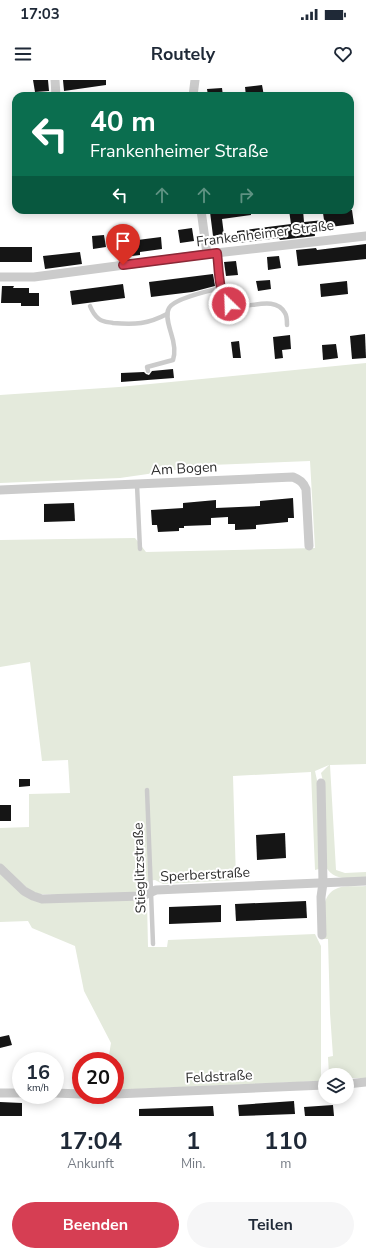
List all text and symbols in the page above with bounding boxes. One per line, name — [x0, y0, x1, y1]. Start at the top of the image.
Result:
text: 17:03 — [20, 4, 60, 24]
text: Routely — [151, 42, 215, 66]
icon: menu — [12, 43, 34, 65]
icon: heart — [332, 43, 354, 65]
text: 40 m — [90, 103, 156, 141]
icon: left — [24, 108, 76, 160]
text: Frankenheimer Straße — [90, 139, 268, 163]
icon: left — [109, 184, 131, 206]
icon: ahead — [151, 184, 173, 206]
icon: ahead — [193, 184, 215, 206]
icon: right — [235, 184, 257, 206]
street label: Frankenheimer Straße — [195, 216, 335, 251]
pin — [106, 224, 140, 265]
icon: arrive — [112, 230, 134, 252]
position arrow — [208, 283, 250, 325]
street label: Am Bogen — [150, 457, 218, 480]
street label: Stieglitzstraße — [128, 822, 151, 914]
street label: Sperberstraße — [160, 863, 250, 886]
speed limit sign: 20 — [72, 1052, 124, 1104]
text: 16 — [26, 1059, 50, 1086]
street label: Feldstraße — [185, 1065, 253, 1088]
map controls — [318, 1068, 354, 1104]
button: layers — [318, 1068, 354, 1104]
text: km/h — [27, 1081, 49, 1095]
text: 17:04 — [59, 1125, 122, 1157]
text: 1 — [186, 1125, 200, 1157]
text: 110 — [264, 1125, 307, 1157]
text: Ankunft — [67, 1155, 114, 1173]
text: Min. — [181, 1155, 205, 1173]
text: m — [280, 1155, 291, 1173]
button: Beenden — [12, 1202, 179, 1248]
button: Teilen — [187, 1202, 354, 1248]

